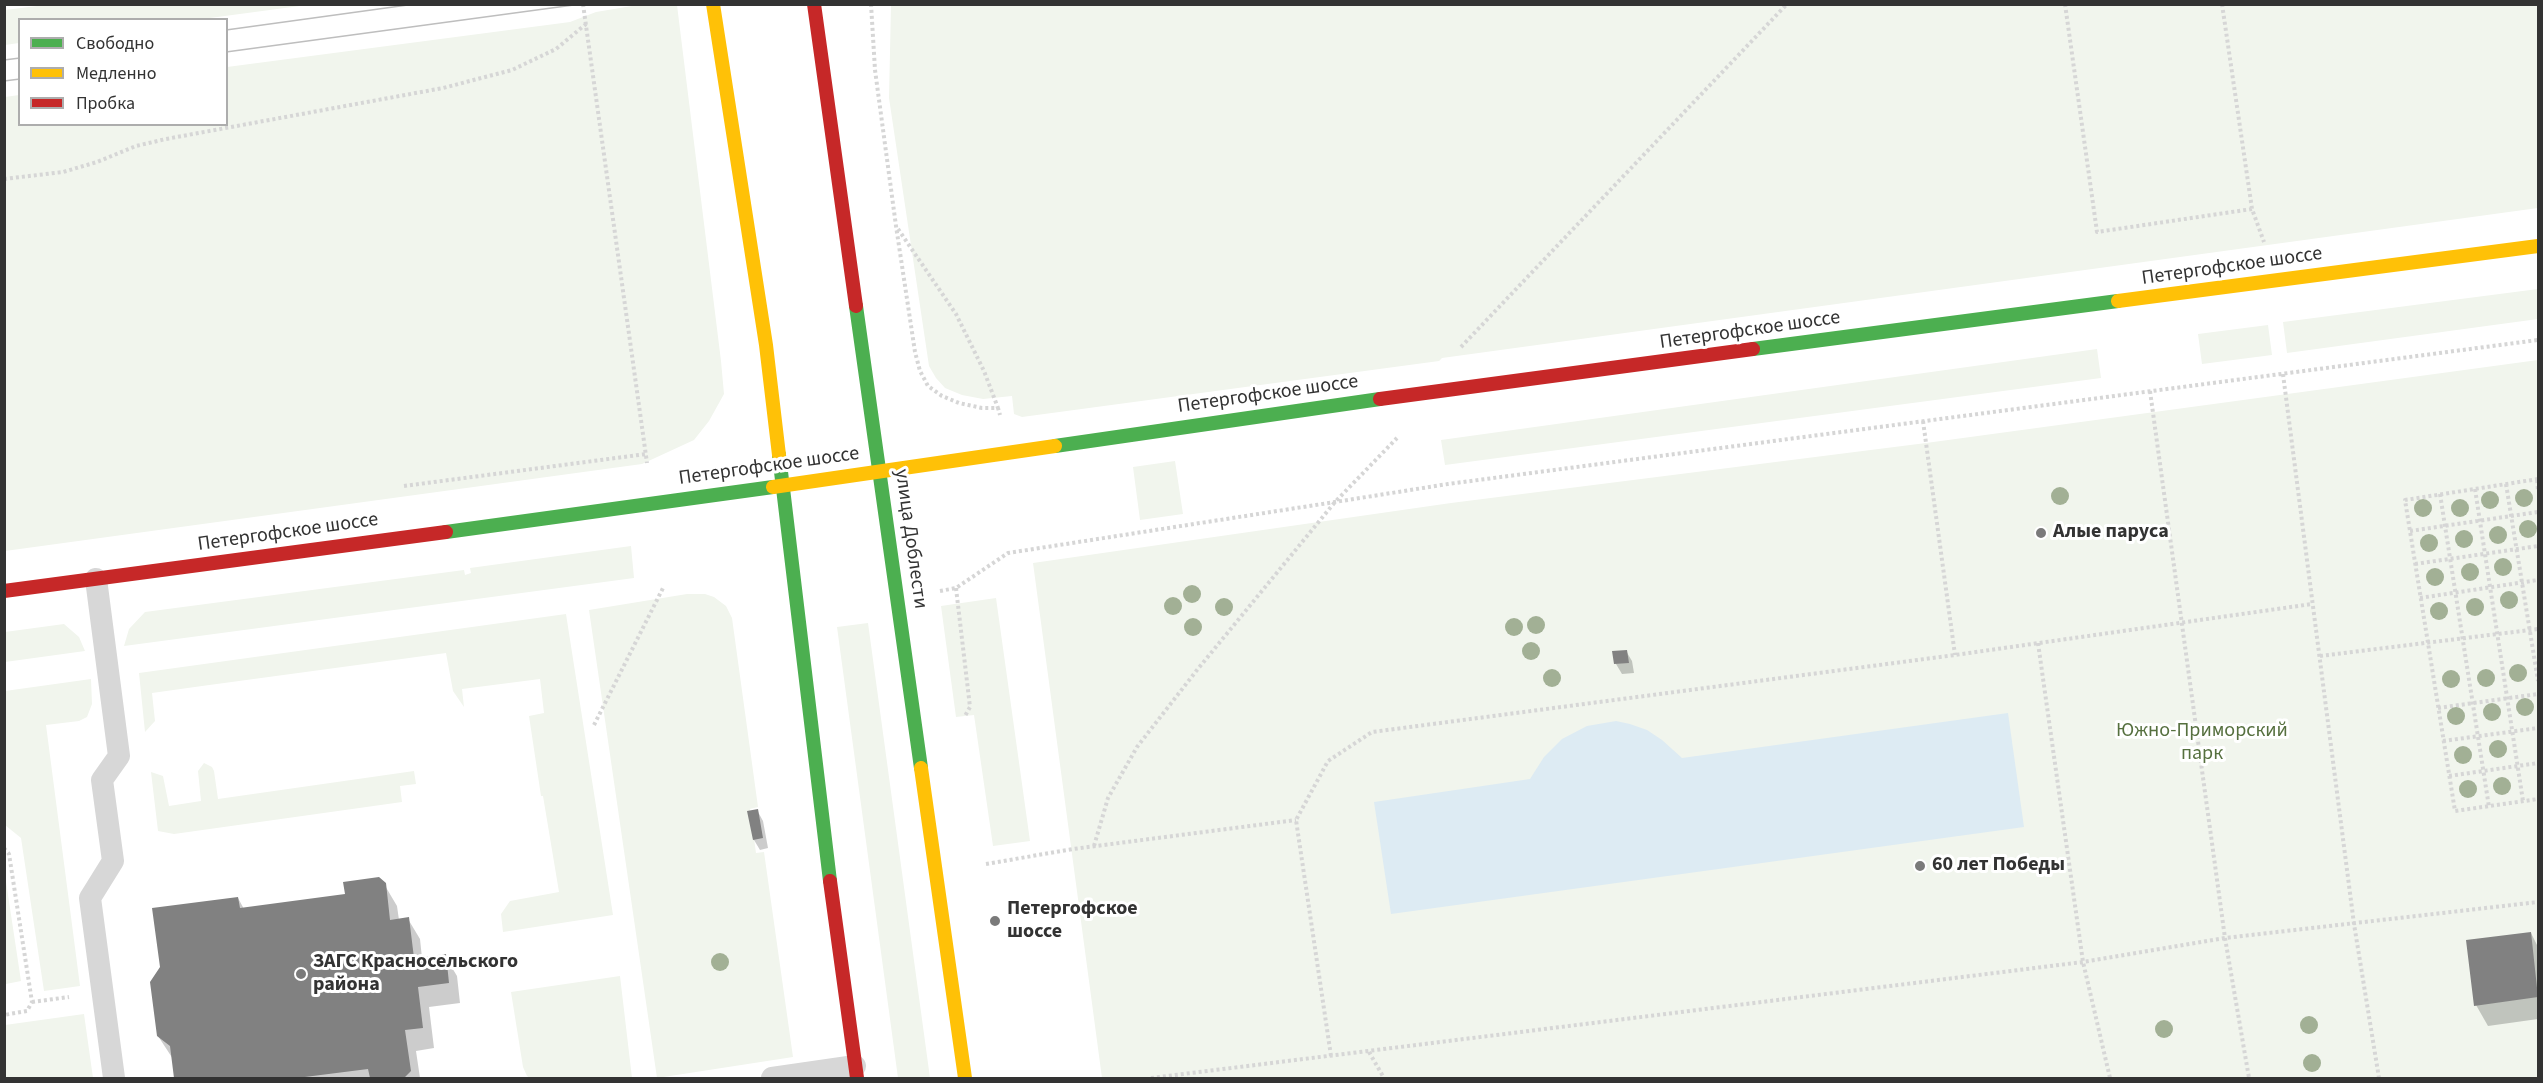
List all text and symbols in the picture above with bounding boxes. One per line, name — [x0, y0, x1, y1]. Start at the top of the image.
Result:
legend — [18, 18, 228, 126]
text: Свободно — [76, 31, 154, 56]
text: Медленно — [76, 61, 156, 86]
text: Пробка — [76, 91, 135, 116]
street label: Петергофское шоссе — [2140, 242, 2324, 292]
street label: Петергофское шоссе — [1658, 306, 1842, 356]
street label: Петергофское шоссе — [1176, 370, 1360, 420]
street label: Петергофское шоссе — [677, 442, 861, 492]
street label: улица Доблести — [888, 468, 932, 610]
street label: Петергофское шоссе — [196, 508, 380, 558]
place label: Алые паруса — [2053, 521, 2169, 545]
marker: Алые паруса — [2034, 526, 2048, 540]
park label: Южно-Приморский парк — [2116, 720, 2288, 767]
place label: 60 лет Победы — [1932, 854, 2065, 878]
marker: 60 лет Победы — [1913, 859, 1927, 873]
place label: Петергофское шоссе — [1007, 898, 1138, 945]
marker: Петергофское шоссе — [988, 914, 1002, 928]
place label: ЗАГС Красносельского района — [313, 951, 518, 998]
marker: ЗАГС Красносельского района — [294, 967, 308, 981]

